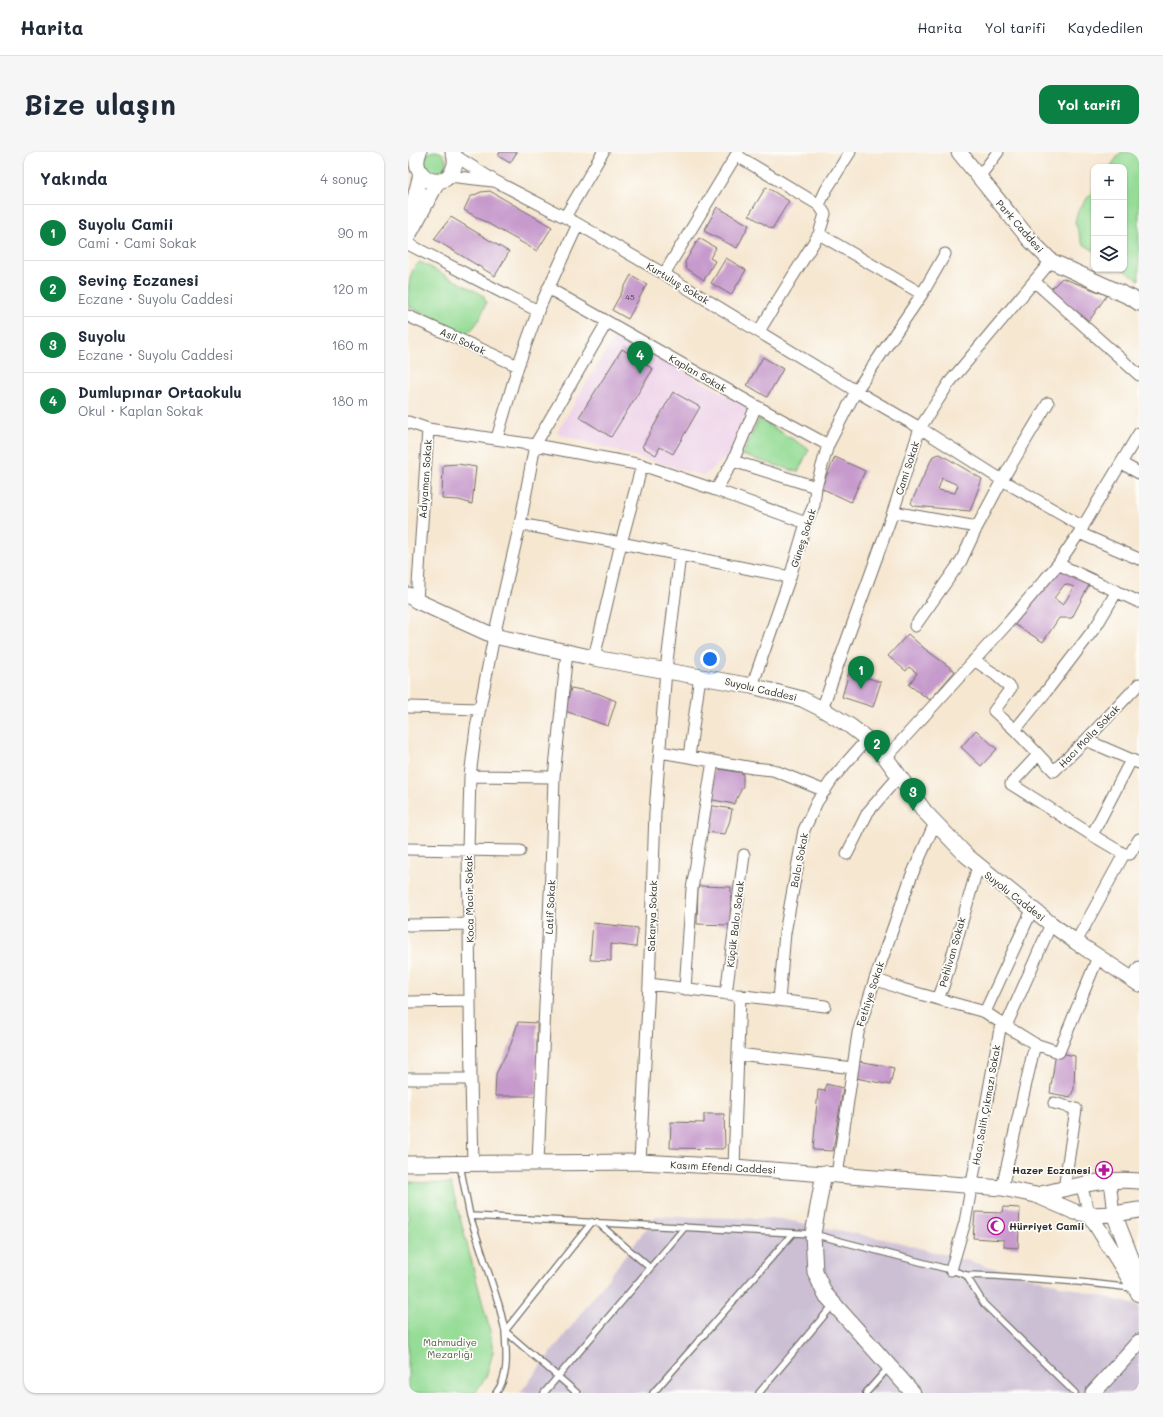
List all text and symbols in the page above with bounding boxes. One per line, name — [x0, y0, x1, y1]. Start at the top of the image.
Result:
text: Harita — [20, 15, 83, 40]
text: Harita — [918, 18, 962, 37]
text: Yol tarifi — [984, 18, 1046, 37]
text: Kaydedilen — [1068, 18, 1143, 37]
button: Yol tarifi — [1039, 85, 1139, 124]
text: Bize ulaşın — [24, 86, 176, 122]
map controls — [1091, 164, 1127, 272]
button: + — [1091, 164, 1127, 200]
text: Yakında — [40, 167, 108, 189]
text: 4 sonuç — [320, 170, 368, 187]
street label: Park Caddesi — [993, 196, 1047, 256]
button: − — [1091, 200, 1127, 236]
text: Suyolu Camii — [78, 214, 174, 234]
text: 1 — [50, 224, 56, 241]
text: 90 m — [338, 224, 368, 241]
text: Cami · Cami Sokak — [78, 234, 197, 251]
button: layers — [1091, 236, 1127, 272]
street label: Kurtuluş Sokak — [644, 259, 712, 307]
text: Sevinç Eczanesi — [78, 270, 199, 290]
text: 2 — [49, 280, 57, 297]
text: 120 m — [332, 280, 368, 297]
text: Eczane · Suyolu Caddesi — [78, 290, 233, 307]
house number: 45 — [625, 292, 635, 302]
street label: Asil Sokak — [438, 324, 488, 358]
text: Suyolu — [78, 326, 126, 346]
text: 3 — [49, 336, 57, 353]
text: 160 m — [332, 336, 368, 353]
pin: 4 — [627, 341, 653, 374]
text: Eczane · Suyolu Caddesi — [78, 346, 233, 363]
street label: Kaplan Sokak — [667, 351, 729, 395]
text: Dumlupınar Ortaokulu — [78, 382, 242, 402]
text: 4 — [49, 392, 57, 409]
text: 180 m — [332, 392, 368, 409]
text: Okul · Kaplan Sokak — [78, 402, 203, 419]
street label: Adıyaman Sokak — [415, 439, 435, 519]
street label: Cami Sokak — [892, 439, 922, 497]
street label: Güneş Sokak — [787, 507, 819, 569]
your location — [700, 649, 720, 669]
pin: 1 — [848, 656, 874, 689]
street label: Suyolu Caddesi — [724, 674, 798, 704]
street label: Hacı Molla Sokak — [1055, 702, 1123, 770]
pin: 2 — [864, 730, 890, 763]
pin: 3 — [900, 778, 926, 811]
street label: Balcı Sokak — [787, 831, 811, 889]
street label: Koca Macir Sokak — [461, 855, 477, 943]
street label: Suyolu Caddesi — [982, 868, 1048, 924]
street label: Latif Sokak — [542, 879, 558, 935]
street label: Sakarya Sokak — [644, 880, 660, 952]
street label: Küçük Balcı Sokak — [723, 880, 747, 968]
street label: Pehlivan Sokak — [935, 915, 969, 989]
street label: Fethiye Sokak — [853, 960, 887, 1028]
street label: Hacı Salih Çıkmazı Sokak — [969, 1044, 1003, 1166]
street label: Kasım Efendi Caddesi — [670, 1157, 776, 1177]
pharmacy icon: Hazer Eczanesi — [1094, 1160, 1114, 1180]
place label: Hazer Eczanesi — [1012, 1163, 1091, 1177]
mosque icon: Hürriyet Camii — [986, 1216, 1006, 1236]
place label: Hürriyet Camii — [1009, 1219, 1084, 1233]
park label: Mahmudiye Mezarlığı — [423, 1335, 477, 1361]

